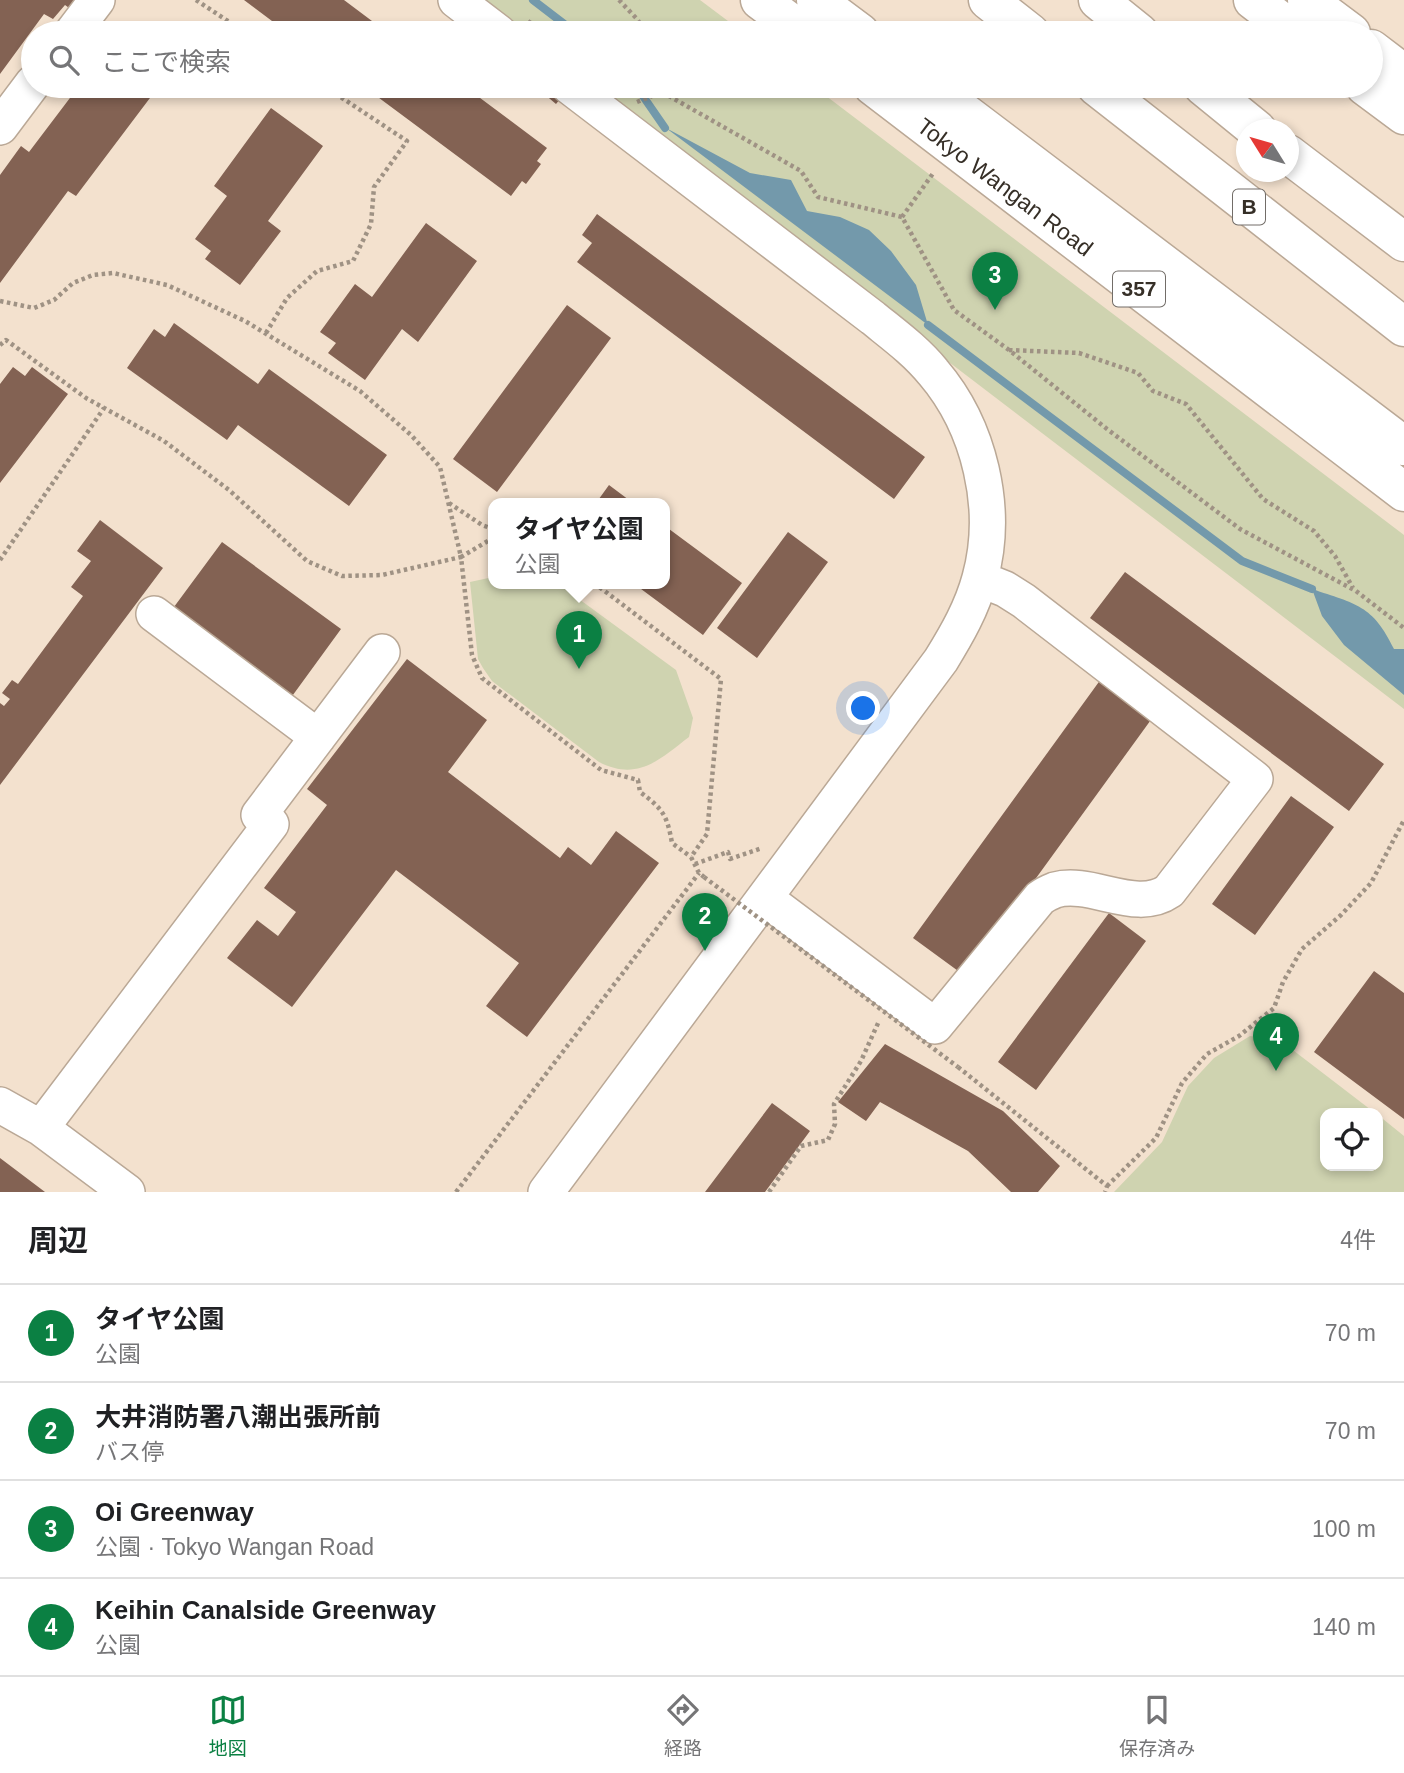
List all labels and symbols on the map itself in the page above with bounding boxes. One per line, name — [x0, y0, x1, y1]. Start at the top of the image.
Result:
street label: Tokyo Wangan Road — [912, 113, 1098, 261]
north arrow — [1236, 119, 1299, 182]
road number: B — [1233, 190, 1265, 224]
pin: 3 — [972, 252, 1018, 310]
road number: 357 — [1113, 272, 1165, 306]
pin: 1 — [556, 611, 602, 669]
your location — [846, 691, 880, 725]
pin: 2 — [682, 893, 728, 951]
pin: 4 — [1253, 1013, 1299, 1071]

